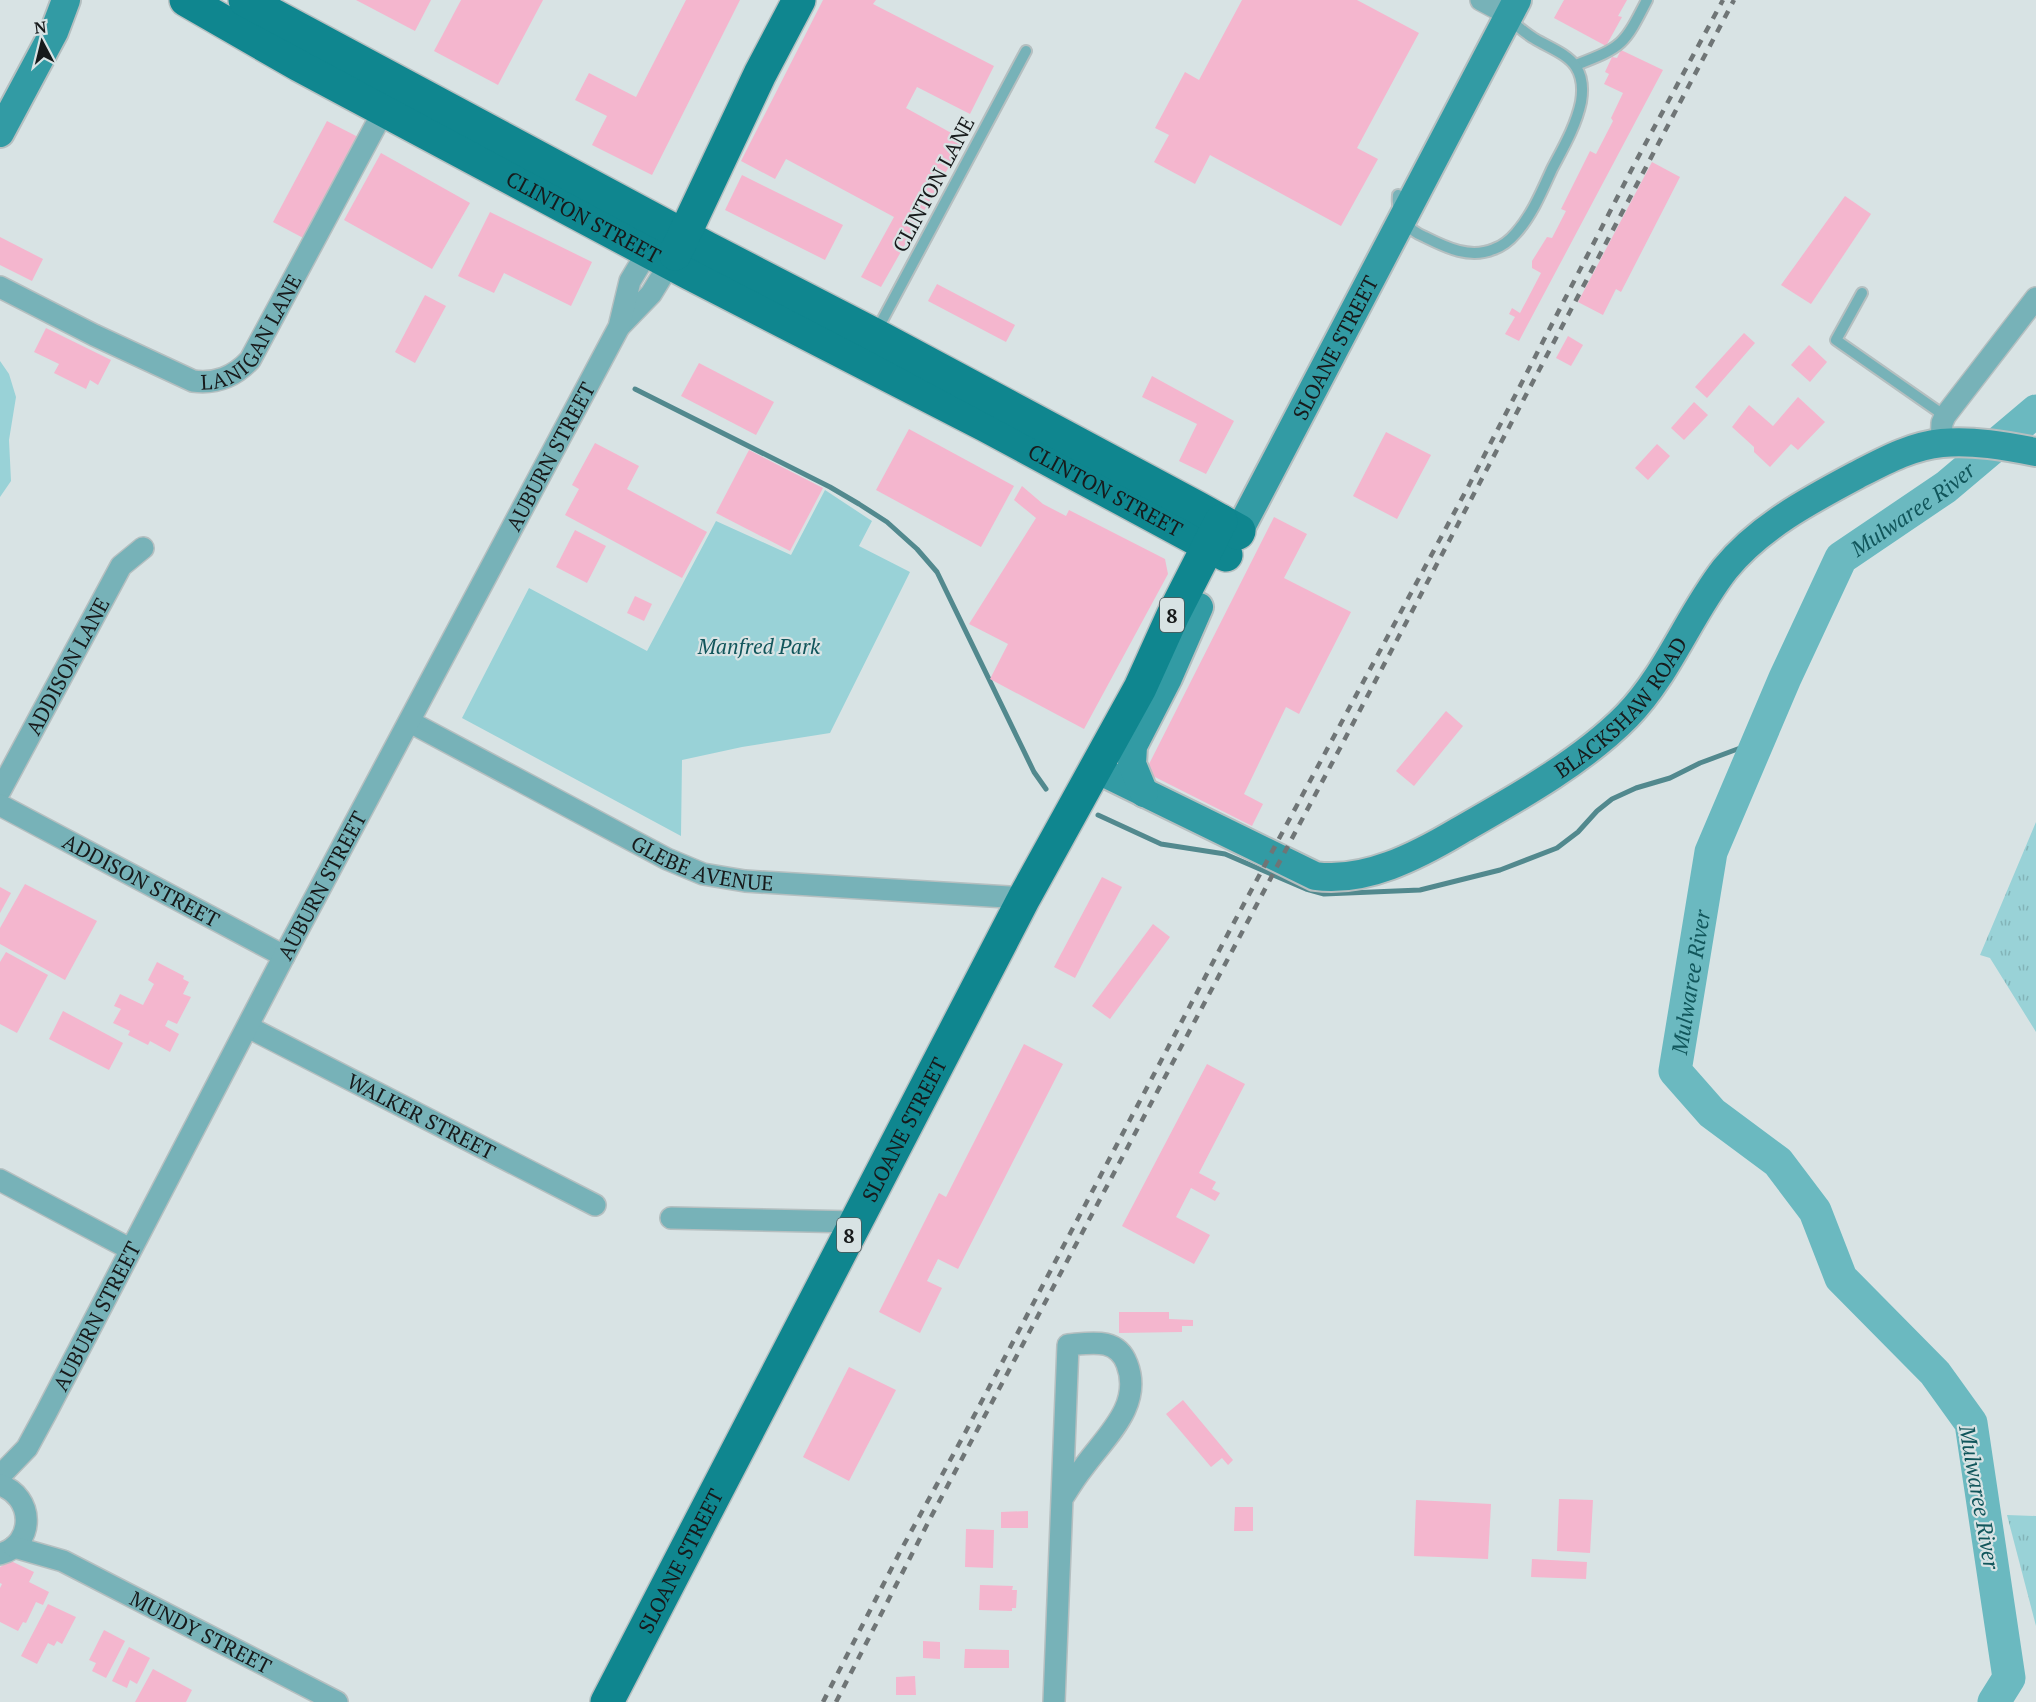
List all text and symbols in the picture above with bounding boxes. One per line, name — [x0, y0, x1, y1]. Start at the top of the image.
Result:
north arrow — [12, 12, 72, 72]
text: N — [33, 15, 48, 39]
street label: CLINTON LANE — [885, 111, 981, 257]
street label: CLINTON STREET — [501, 164, 666, 270]
street label: LANIGAN LANE — [200, 269, 308, 396]
street label: SLOANE STREET — [1286, 271, 1384, 424]
street label: AUBURN STREET — [499, 377, 601, 536]
street label: CLINTON STREET — [1023, 437, 1188, 543]
water label: Mulwaree River — [1844, 454, 1982, 563]
street label: ADDISON LANE — [19, 592, 116, 740]
road number: 8 — [1160, 598, 1184, 632]
park label: Manfred Park — [697, 632, 821, 660]
street label: BLACKSHAW ROAD — [1549, 632, 1693, 784]
street label: AUBURN STREET — [271, 806, 373, 965]
street label: ADDISON STREET — [58, 827, 225, 933]
street label: GLEBE AVENUE — [626, 829, 774, 897]
water label: Mulwaree River — [1663, 906, 1716, 1057]
street label: SLOANE STREET — [855, 1052, 953, 1206]
street label: WALKER STREET — [343, 1066, 500, 1166]
road number: 8 — [837, 1218, 861, 1252]
street label: AUBURN STREET — [46, 1237, 147, 1396]
water label: Mulwaree River — [1953, 1422, 2007, 1573]
street label: SLOANE STREET — [631, 1484, 729, 1638]
street label: MUNDY STREET — [125, 1584, 276, 1680]

